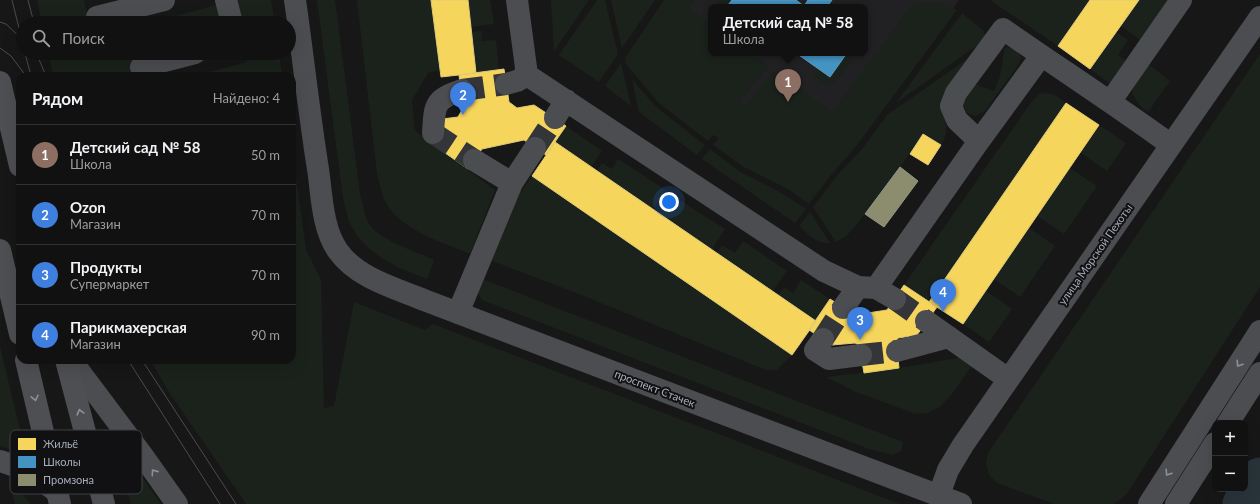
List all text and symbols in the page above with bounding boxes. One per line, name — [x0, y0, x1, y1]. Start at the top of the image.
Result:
popup — [708, 4, 868, 56]
text: Детский сад № 58 — [723, 13, 853, 31]
search box — [16, 16, 296, 60]
icon: search — [30, 27, 52, 49]
text: Поиск — [62, 29, 105, 47]
text: Школа — [723, 31, 764, 47]
pin: 1 — [775, 69, 801, 102]
pin: 2 — [450, 82, 476, 115]
text: Рядом — [32, 88, 83, 109]
text: Найдено: 4 — [213, 90, 280, 106]
text: Детский сад № 58 — [70, 138, 200, 156]
text: 1 — [41, 147, 49, 163]
text: 50 m — [251, 147, 280, 163]
text: Школа — [70, 156, 112, 172]
your location — [659, 192, 679, 212]
text: Ozon — [70, 198, 106, 216]
street label: улица Морской Пехоты — [1055, 201, 1135, 307]
text: 2 — [41, 207, 49, 223]
text: 70 m — [251, 207, 280, 223]
text: Магазин — [70, 216, 121, 232]
text: Продукты — [70, 258, 142, 276]
text: 3 — [41, 267, 49, 283]
text: 70 m — [251, 267, 280, 283]
text: Супермаркет — [70, 276, 149, 292]
pin: 4 — [930, 279, 956, 312]
pin: 3 — [847, 307, 873, 340]
text: Парикмахерская — [70, 318, 187, 336]
text: 4 — [41, 327, 49, 343]
text: 90 m — [251, 327, 280, 343]
text: Магазин — [70, 336, 121, 352]
one-way arrow — [1236, 360, 1244, 367]
street label: проспект Стачек — [613, 367, 697, 409]
one-way arrow — [31, 395, 39, 401]
one-way arrow — [76, 409, 85, 416]
map controls — [1212, 420, 1248, 492]
button: + — [1212, 420, 1248, 456]
legend — [10, 430, 142, 494]
text: Жильё — [43, 437, 78, 450]
text: Школы — [43, 455, 81, 468]
button: − — [1212, 456, 1248, 492]
one-way arrow — [151, 469, 159, 476]
one-way arrow — [1166, 469, 1173, 476]
text: Промзона — [43, 473, 94, 486]

